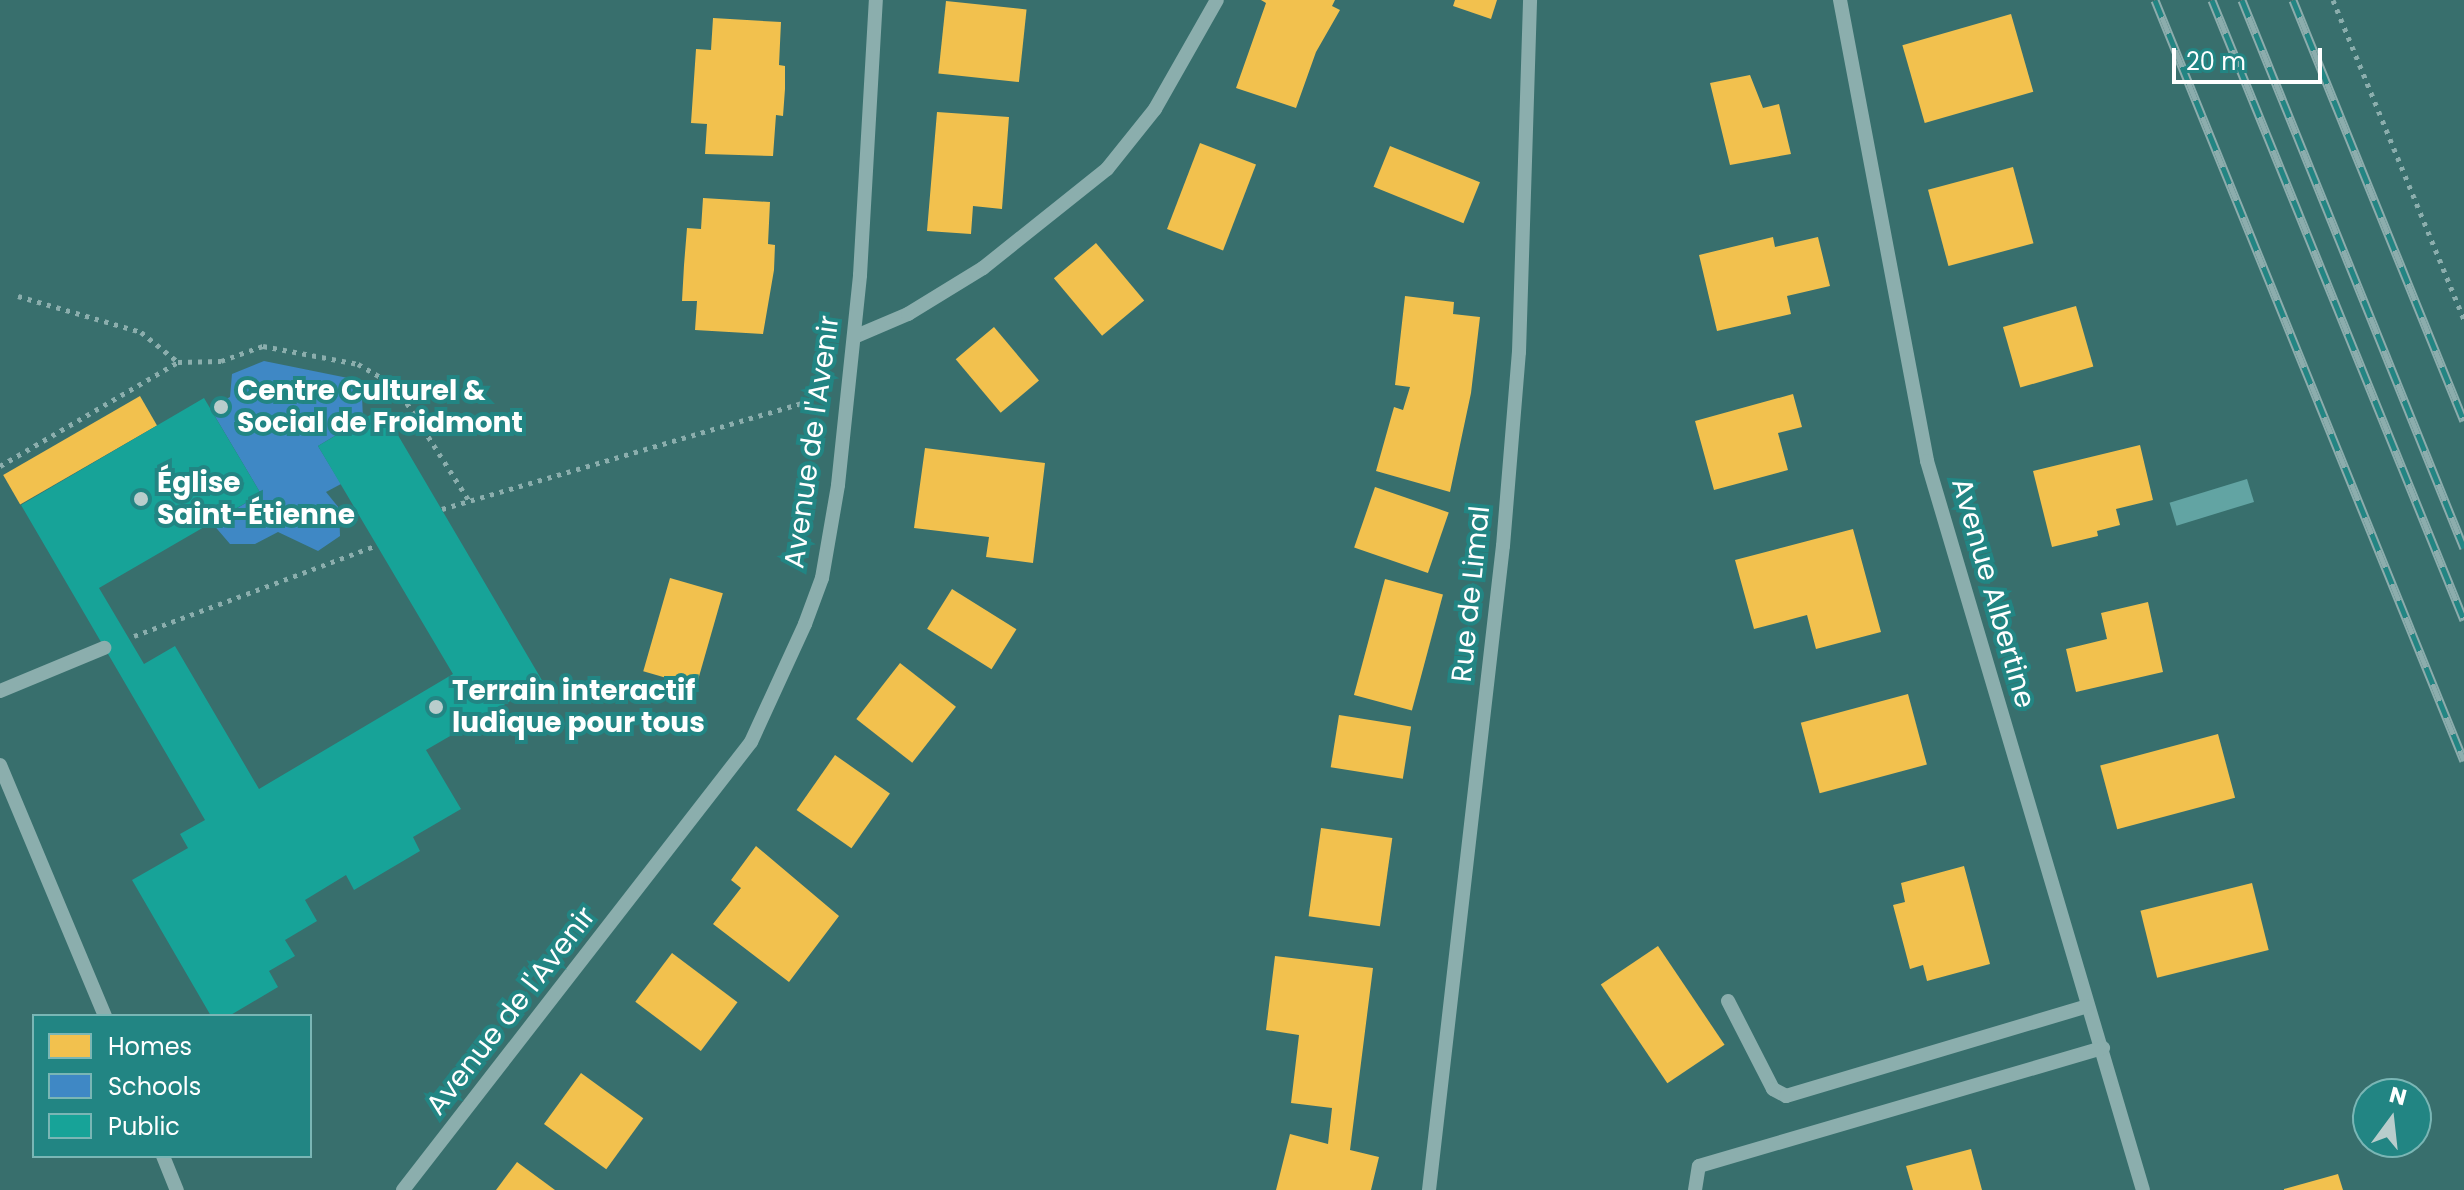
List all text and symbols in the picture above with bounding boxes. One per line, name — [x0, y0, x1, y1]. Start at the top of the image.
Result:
scale bar — [2176, 32, 2326, 82]
text: 20 m — [2186, 45, 2246, 78]
street label: Avenue de l'Avenir — [778, 313, 846, 571]
place label: Centre Culturel & Social de Froidmont — [237, 374, 523, 440]
marker: Centre Culturel & Social de Froidmont — [212, 398, 230, 416]
place label: Église Saint-Étienne — [157, 466, 355, 532]
street label: Avenue Albertine — [1944, 474, 2042, 712]
marker: Église Saint-Étienne — [132, 490, 150, 508]
street label: Rue de Limal — [1445, 504, 1497, 684]
place label: Terrain interactif ludique pour tous — [452, 674, 705, 740]
marker: Terrain interactif ludique pour tous — [427, 698, 445, 716]
street label: Avenue de l'Avenir — [419, 900, 603, 1122]
legend — [32, 1014, 312, 1158]
text: Homes — [108, 1030, 192, 1063]
text: Schools — [108, 1070, 201, 1103]
north arrow — [2352, 1078, 2432, 1158]
text: N — [2386, 1079, 2410, 1113]
text: Public — [108, 1110, 180, 1143]

